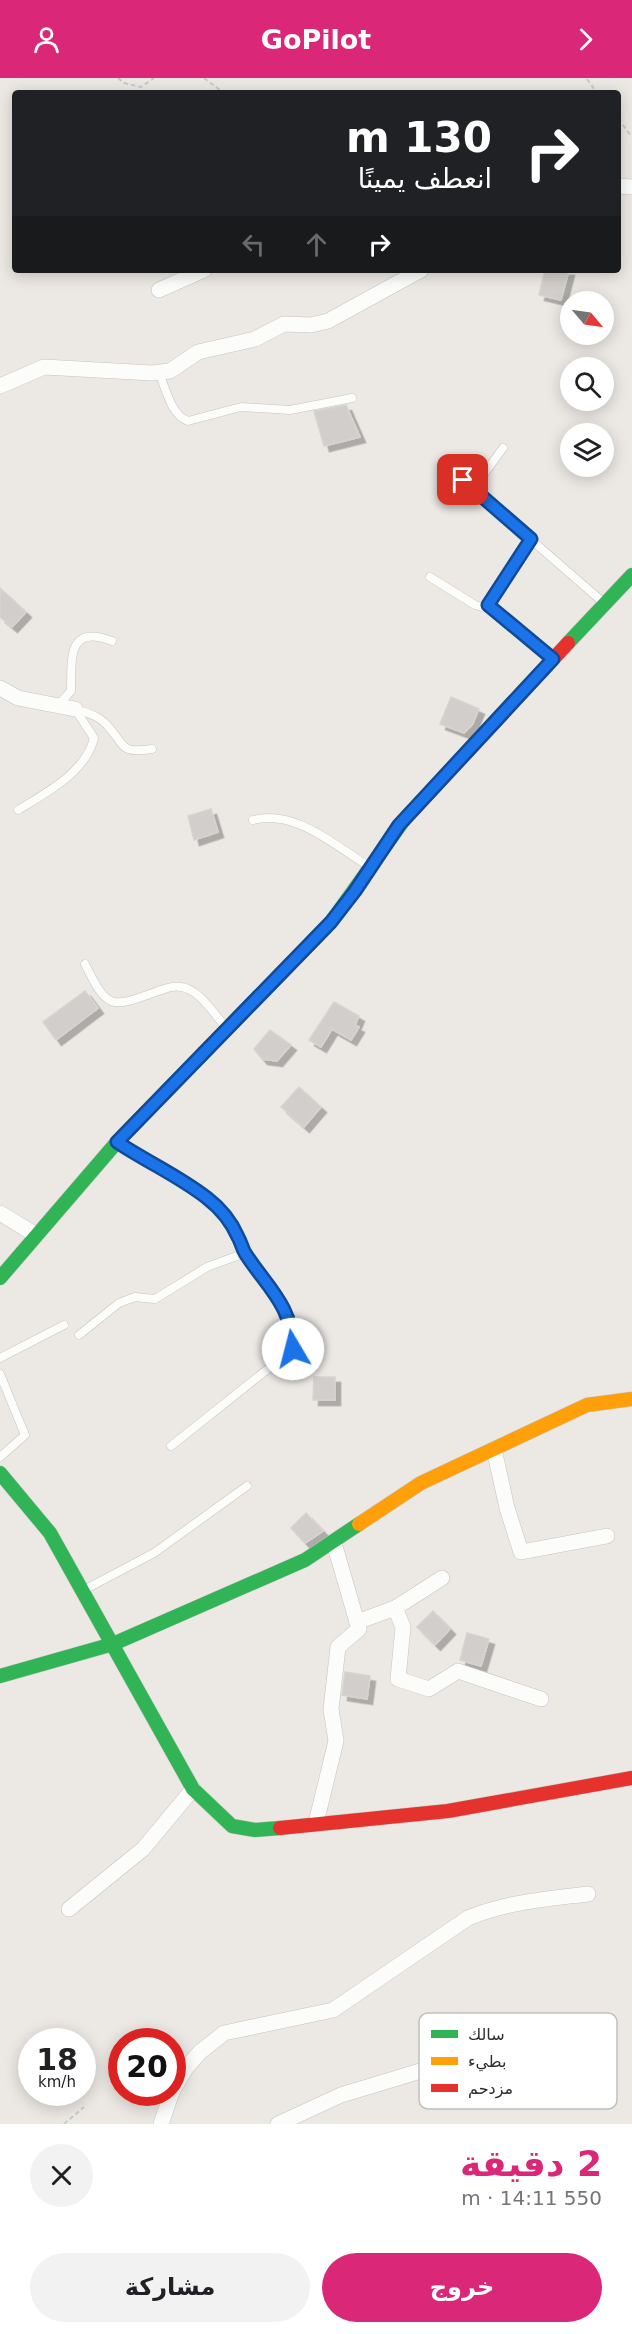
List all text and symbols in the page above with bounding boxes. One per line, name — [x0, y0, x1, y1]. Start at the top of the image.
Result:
icon: person — [30, 23, 63, 56]
icon: forward — [569, 23, 602, 56]
text: GoPilot — [261, 24, 371, 55]
text: 130 m — [346, 113, 492, 162]
icon: right — [513, 114, 591, 192]
text: انعطف يمينًا — [358, 163, 492, 194]
icon: left — [237, 228, 270, 261]
icon: ahead — [300, 228, 333, 261]
icon: right — [363, 228, 396, 261]
north arrow — [560, 291, 614, 345]
map controls — [560, 291, 614, 477]
button: search — [560, 357, 614, 411]
button: layers — [560, 423, 614, 477]
pin — [437, 454, 488, 505]
icon: arrive — [446, 463, 479, 496]
position arrow — [261, 1317, 325, 1381]
legend — [419, 2013, 617, 2109]
text: سالك — [468, 2025, 505, 2044]
speed limit sign: 20 — [108, 2028, 186, 2106]
text: 18 — [36, 2042, 78, 2077]
text: بطيء — [468, 2052, 506, 2072]
text: km/h — [38, 2073, 76, 2091]
text: مزدحم — [468, 2079, 513, 2099]
text: 2 دقيقة — [460, 2143, 602, 2184]
button: close — [30, 2144, 93, 2207]
text: 550 m · 14:11 — [461, 2186, 602, 2210]
button: مشاركة — [30, 2253, 310, 2322]
button: خروج — [322, 2253, 602, 2322]

